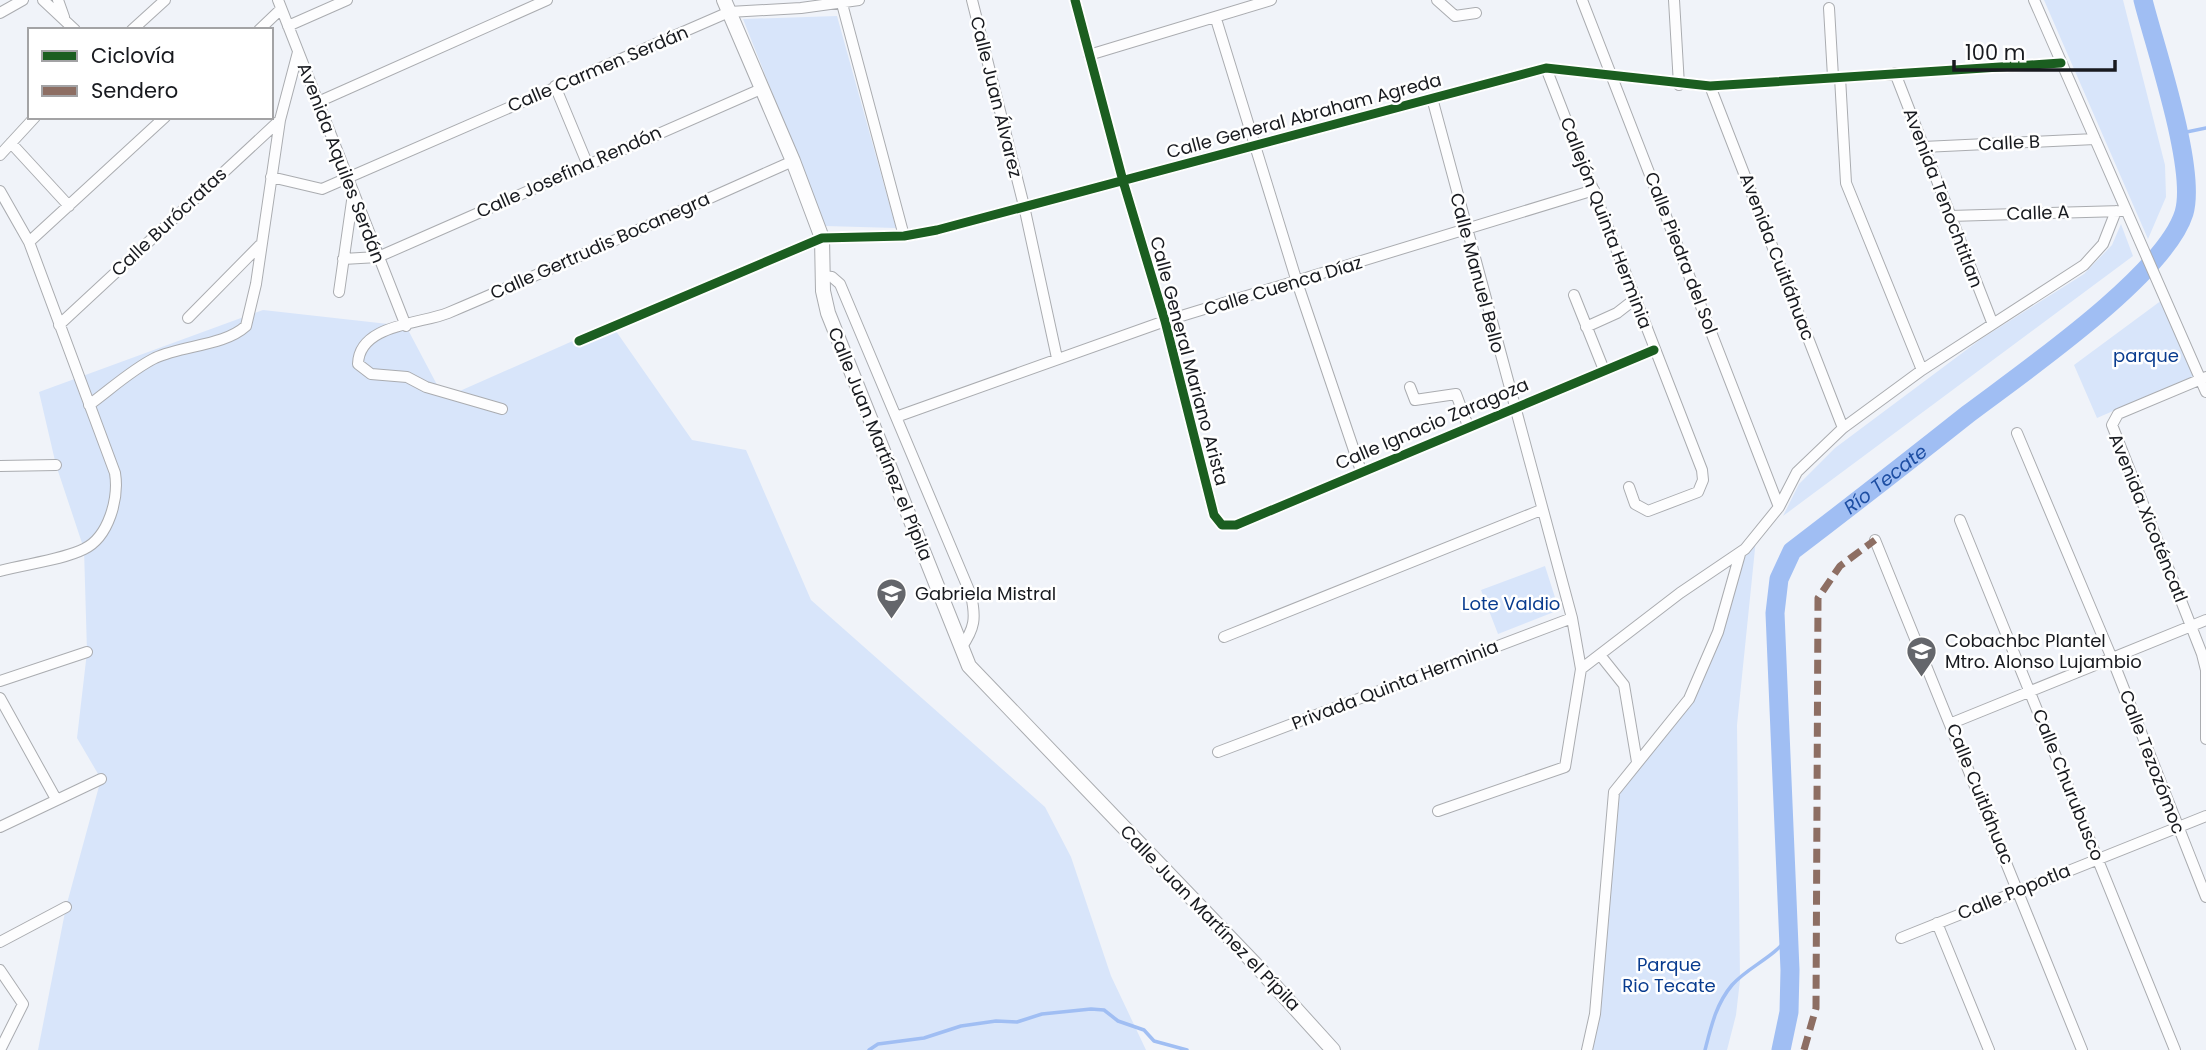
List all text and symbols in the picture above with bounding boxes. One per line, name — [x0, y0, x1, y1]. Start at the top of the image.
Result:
street label: Calle Juan Álvarez — [964, 14, 1029, 180]
street label: Calle Carmen Serdán — [504, 19, 692, 118]
legend — [28, 28, 273, 119]
scale bar — [1954, 28, 2115, 72]
text: 100 m — [1965, 38, 2025, 67]
text: Ciclovía — [91, 41, 175, 70]
street label: Avenida Aquiles Serdán — [292, 59, 391, 267]
street label: Calle General Abraham Agreda — [1164, 67, 1444, 164]
text: Sendero — [91, 76, 178, 105]
street label: Avenida Tenochtitlan — [1898, 104, 1989, 291]
street label: Callejón Quinta Herminia — [1554, 113, 1658, 332]
street label: Calle Josefina Rendón — [472, 119, 665, 224]
street label: Calle B — [1977, 128, 2041, 157]
street label: Calle Burócratas — [105, 161, 232, 282]
street label: Calle Piedra del Sol — [1639, 168, 1724, 338]
street label: Avenida Cuitláhuac — [1734, 169, 1821, 344]
street label: Calle Gertrudis Bocanegra — [486, 186, 713, 305]
street label: Calle Manuel Bello — [1444, 190, 1511, 356]
street label: Calle A — [2006, 199, 2070, 226]
street label: Calle General Mariano Arista — [1144, 233, 1235, 488]
street label: Calle Cuenca Díaz — [1201, 250, 1365, 322]
street label: Calle Juan Martínez el Pípila — [822, 323, 939, 564]
park label: parque — [2113, 343, 2179, 368]
street label: Calle Ignacio Zaragoza — [1331, 371, 1532, 476]
street label: Avenida Xicoténcatl — [2103, 430, 2194, 606]
water label: Río Tecate — [1838, 438, 1933, 521]
school or university icon: Gabriela Mistral — [875, 577, 909, 621]
place label: Gabriela Mistral — [915, 581, 1056, 606]
park label: Lote Valdio — [1462, 591, 1560, 616]
place label: Cobachbc Plantel Mtro. Alonso Lujambio — [1945, 628, 2142, 674]
street label: Privada Quinta Herminia — [1288, 634, 1502, 736]
school or university icon: Cobachbc Plantel Mtro. Alonso Lujambio — [1905, 634, 1939, 678]
street label: Calle Tezozómoc — [2114, 686, 2191, 837]
street label: Calle Churubusco — [2027, 705, 2110, 864]
street label: Calle Cuitláhuac — [1941, 720, 2020, 868]
street label: Calle Juan Martínez el Pípila — [1115, 819, 1306, 1016]
street label: Calle Popotla — [1954, 858, 2074, 926]
park label: Parque Rio Tecate — [1622, 952, 1716, 998]

